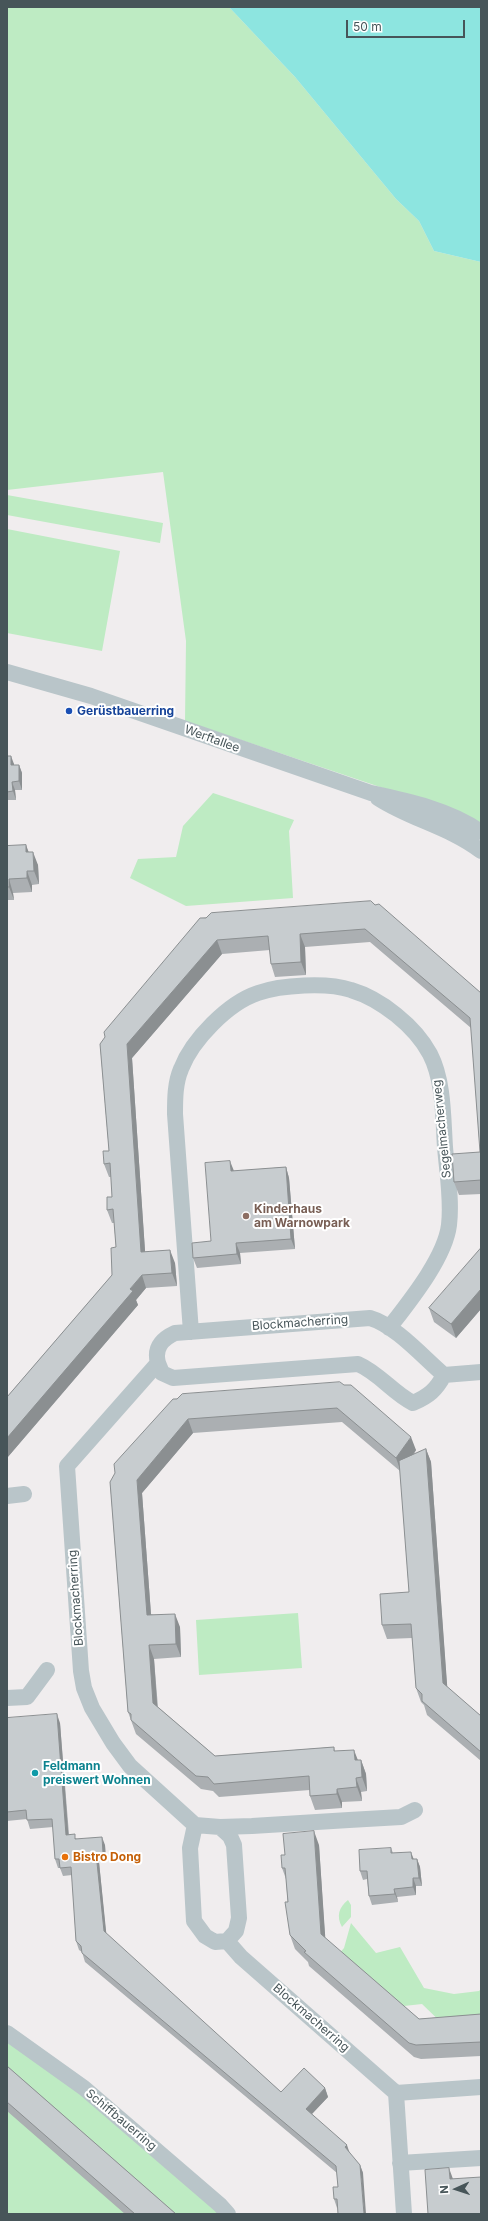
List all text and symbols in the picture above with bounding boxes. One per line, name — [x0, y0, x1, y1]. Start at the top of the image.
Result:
scale bar — [348, 12, 467, 38]
text: 50 m — [353, 19, 382, 34]
place label: Gerüstbauerring — [77, 704, 174, 718]
marker: Gerüstbauerring — [64, 706, 74, 716]
street label: Werftallee — [183, 722, 241, 756]
street label: Segelmacherweg — [430, 1079, 454, 1179]
place label: Kinderhaus am Warnowpark — [254, 1202, 350, 1230]
marker: Kinderhaus am Warnowpark — [241, 1211, 251, 1221]
street label: Blockmacherring — [251, 1312, 349, 1334]
street label: Blockmacherring — [65, 1549, 87, 1647]
place label: Feldmann preiswert Wohnen — [43, 1759, 151, 1787]
marker: Feldmann preiswert Wohnen — [30, 1768, 40, 1778]
place label: Bistro Dong — [73, 1850, 141, 1864]
marker: Bistro Dong — [60, 1852, 70, 1862]
street label: Blockmacherring — [270, 1981, 352, 2055]
street label: Schiffbauerring — [83, 2086, 159, 2154]
north arrow — [436, 2169, 476, 2209]
text: N — [437, 2185, 451, 2194]

